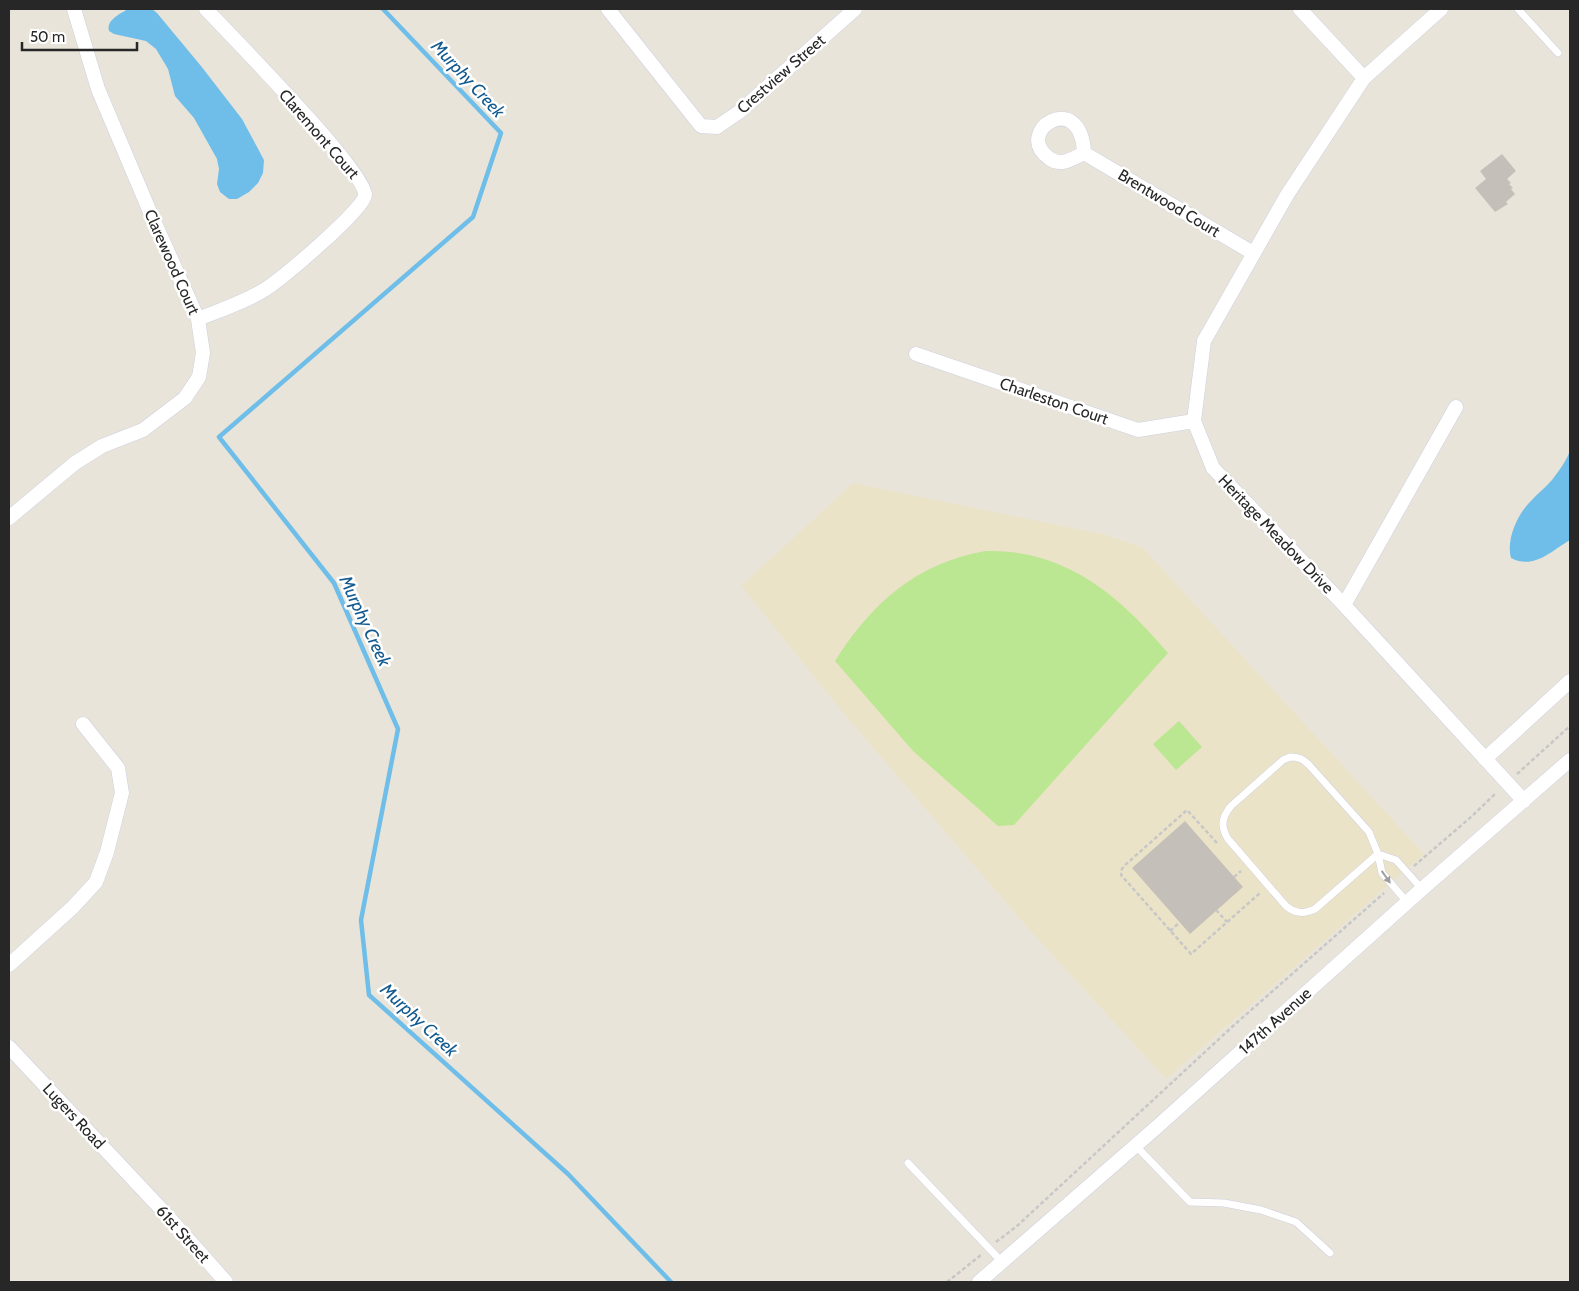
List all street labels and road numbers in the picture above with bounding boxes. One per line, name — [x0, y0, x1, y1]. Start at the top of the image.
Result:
street label: Crestview Street — [733, 30, 829, 117]
street label: Claremont Court — [275, 85, 363, 183]
street label: Brentwood Court — [1115, 165, 1224, 241]
street label: Clarewood Court — [140, 206, 204, 318]
street label: Charleston Court — [997, 374, 1111, 429]
street label: Heritage Meadow Drive — [1214, 471, 1338, 597]
street label: 147th Avenue — [1235, 984, 1315, 1058]
street label: Lugers Road — [39, 1079, 109, 1153]
street label: 61st Street — [152, 1201, 214, 1267]

